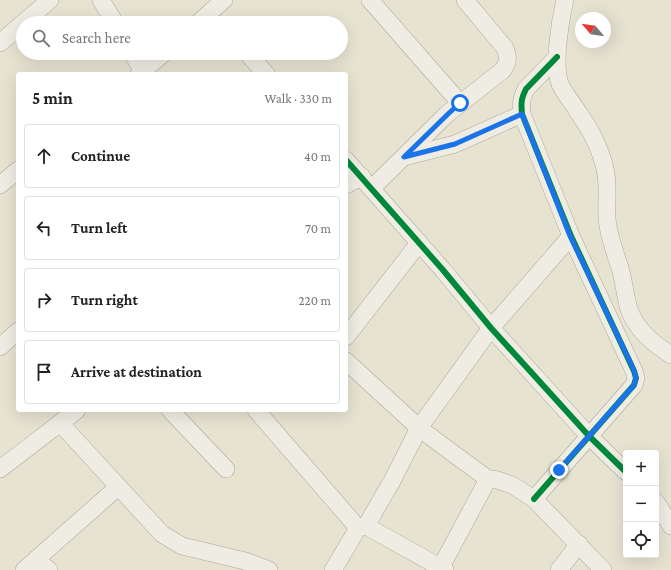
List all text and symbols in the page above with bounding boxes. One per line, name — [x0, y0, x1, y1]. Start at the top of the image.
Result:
north arrow — [575, 12, 611, 48]
search box — [16, 16, 348, 60]
icon: search — [30, 27, 52, 49]
text: Search here — [62, 30, 131, 46]
text: 5 min — [32, 89, 73, 108]
text: Walk · 330 m — [264, 91, 332, 106]
route start — [451, 94, 469, 112]
icon: ahead — [33, 145, 55, 167]
text: Continue — [71, 148, 130, 164]
text: 40 m — [304, 149, 331, 164]
icon: left — [33, 217, 55, 239]
text: Turn left — [71, 220, 127, 236]
text: 70 m — [305, 221, 331, 236]
icon: right — [33, 289, 55, 311]
text: Turn right — [71, 292, 138, 308]
text: 220 m — [298, 293, 331, 308]
icon: arrive — [33, 361, 55, 383]
text: Arrive at destination — [71, 364, 202, 380]
map controls — [623, 450, 659, 558]
button: + — [623, 450, 659, 486]
route end — [550, 461, 568, 479]
button: − — [623, 486, 659, 522]
button: locate — [623, 522, 659, 558]

